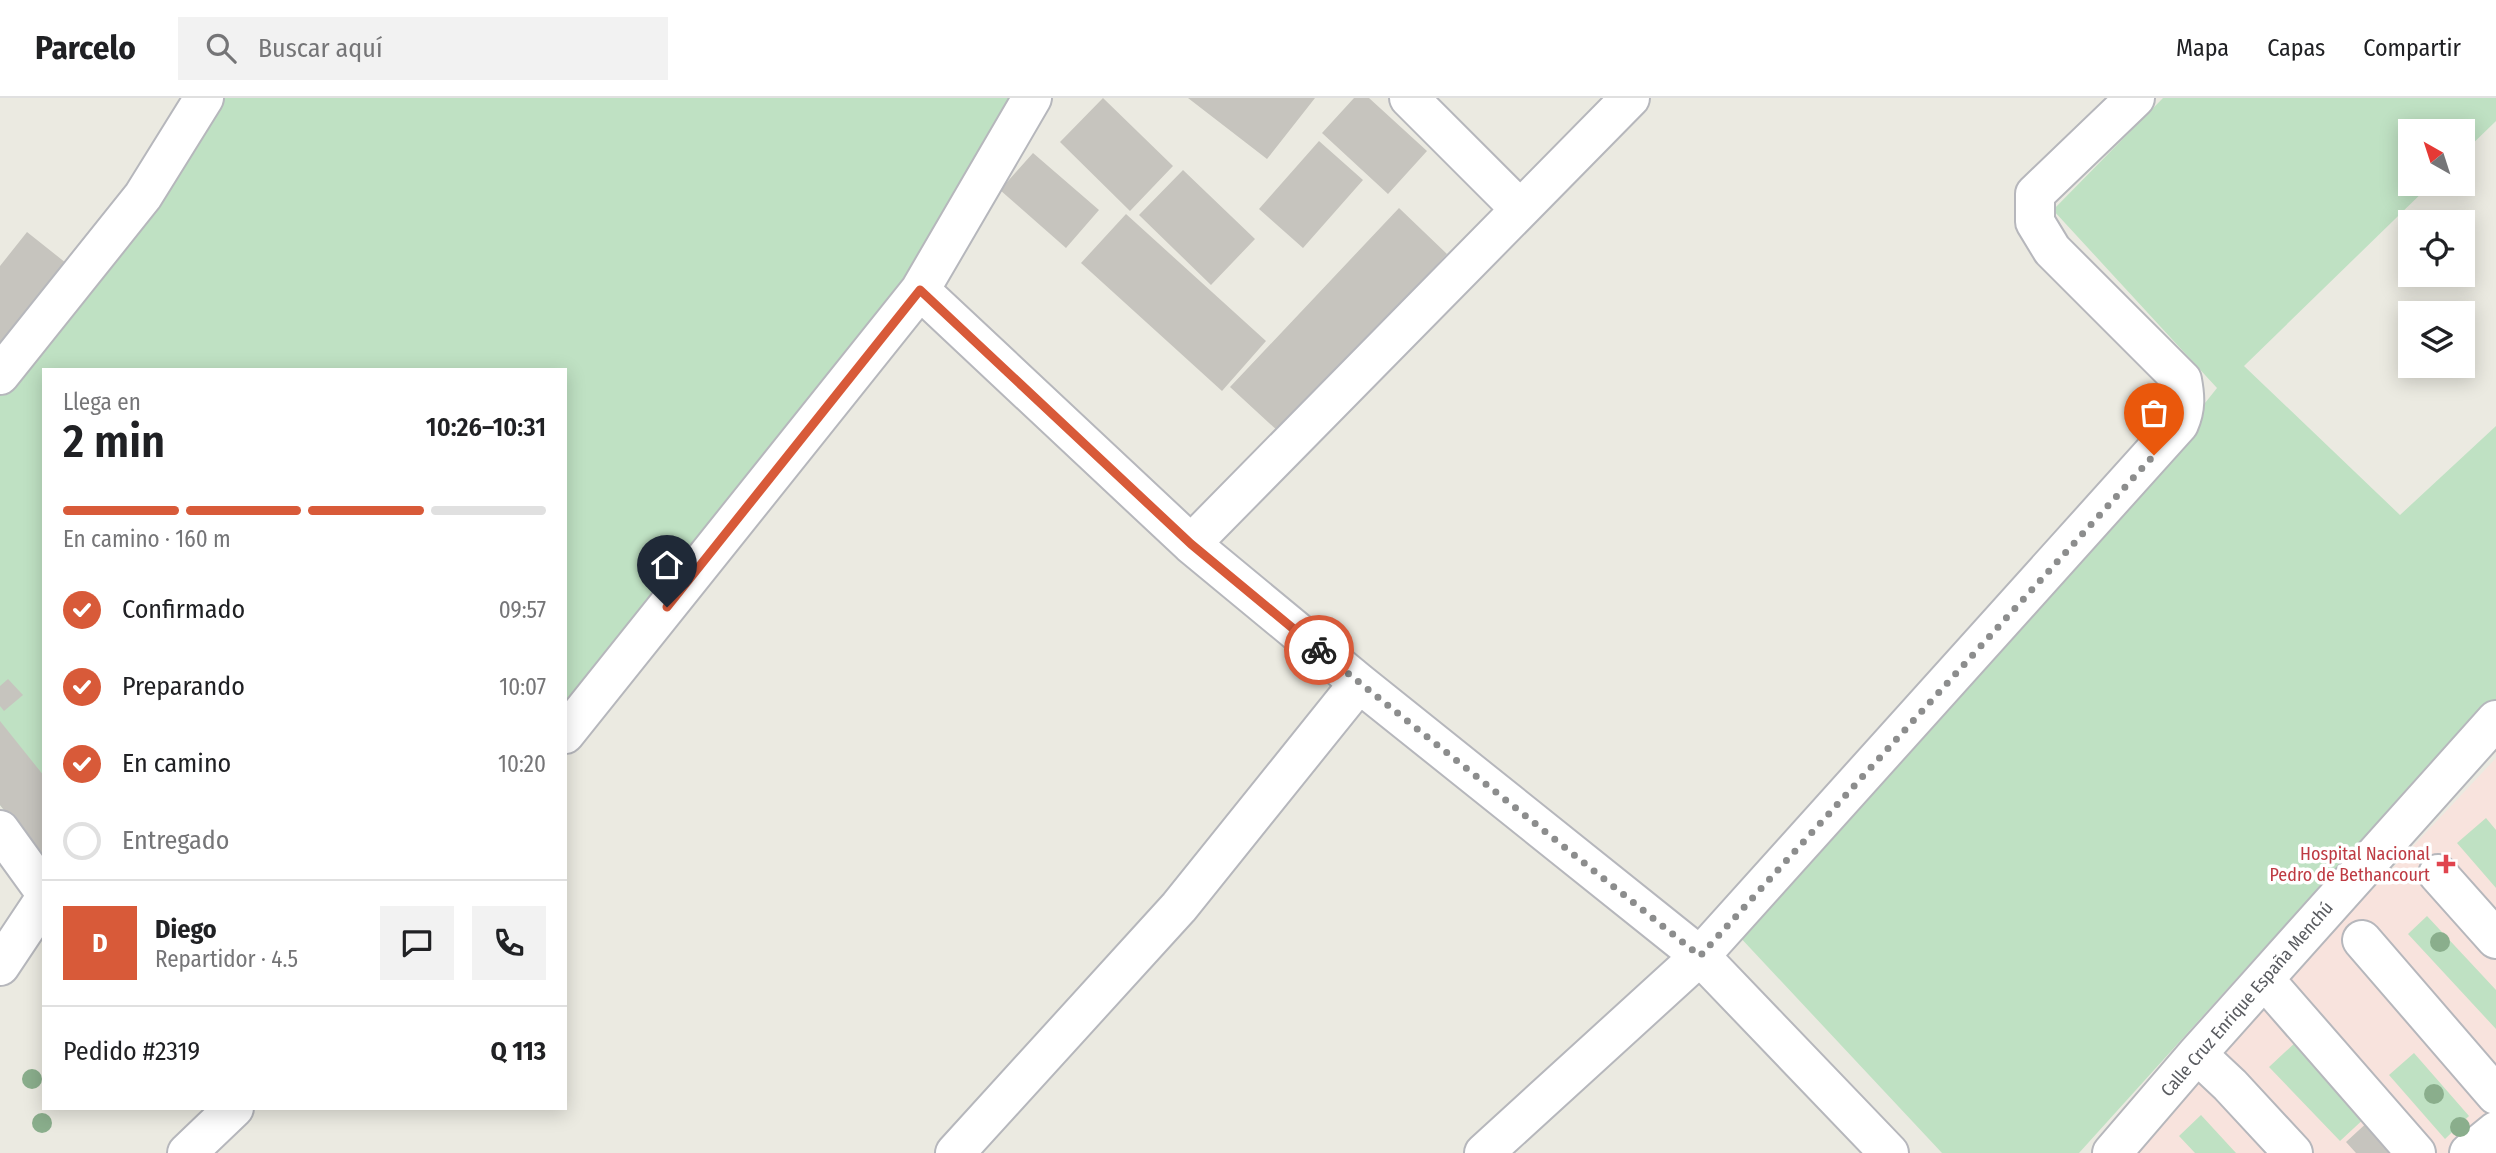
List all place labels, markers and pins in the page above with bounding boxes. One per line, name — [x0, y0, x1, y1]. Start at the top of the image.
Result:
pin — [2124, 383, 2184, 455]
pin — [637, 535, 697, 607]
place label: Hospital Nacional Pedro de Bethancourt — [2270, 843, 2430, 886]
marker: Hospital Nacional Pedro de Bethancourt — [2436, 854, 2456, 874]

